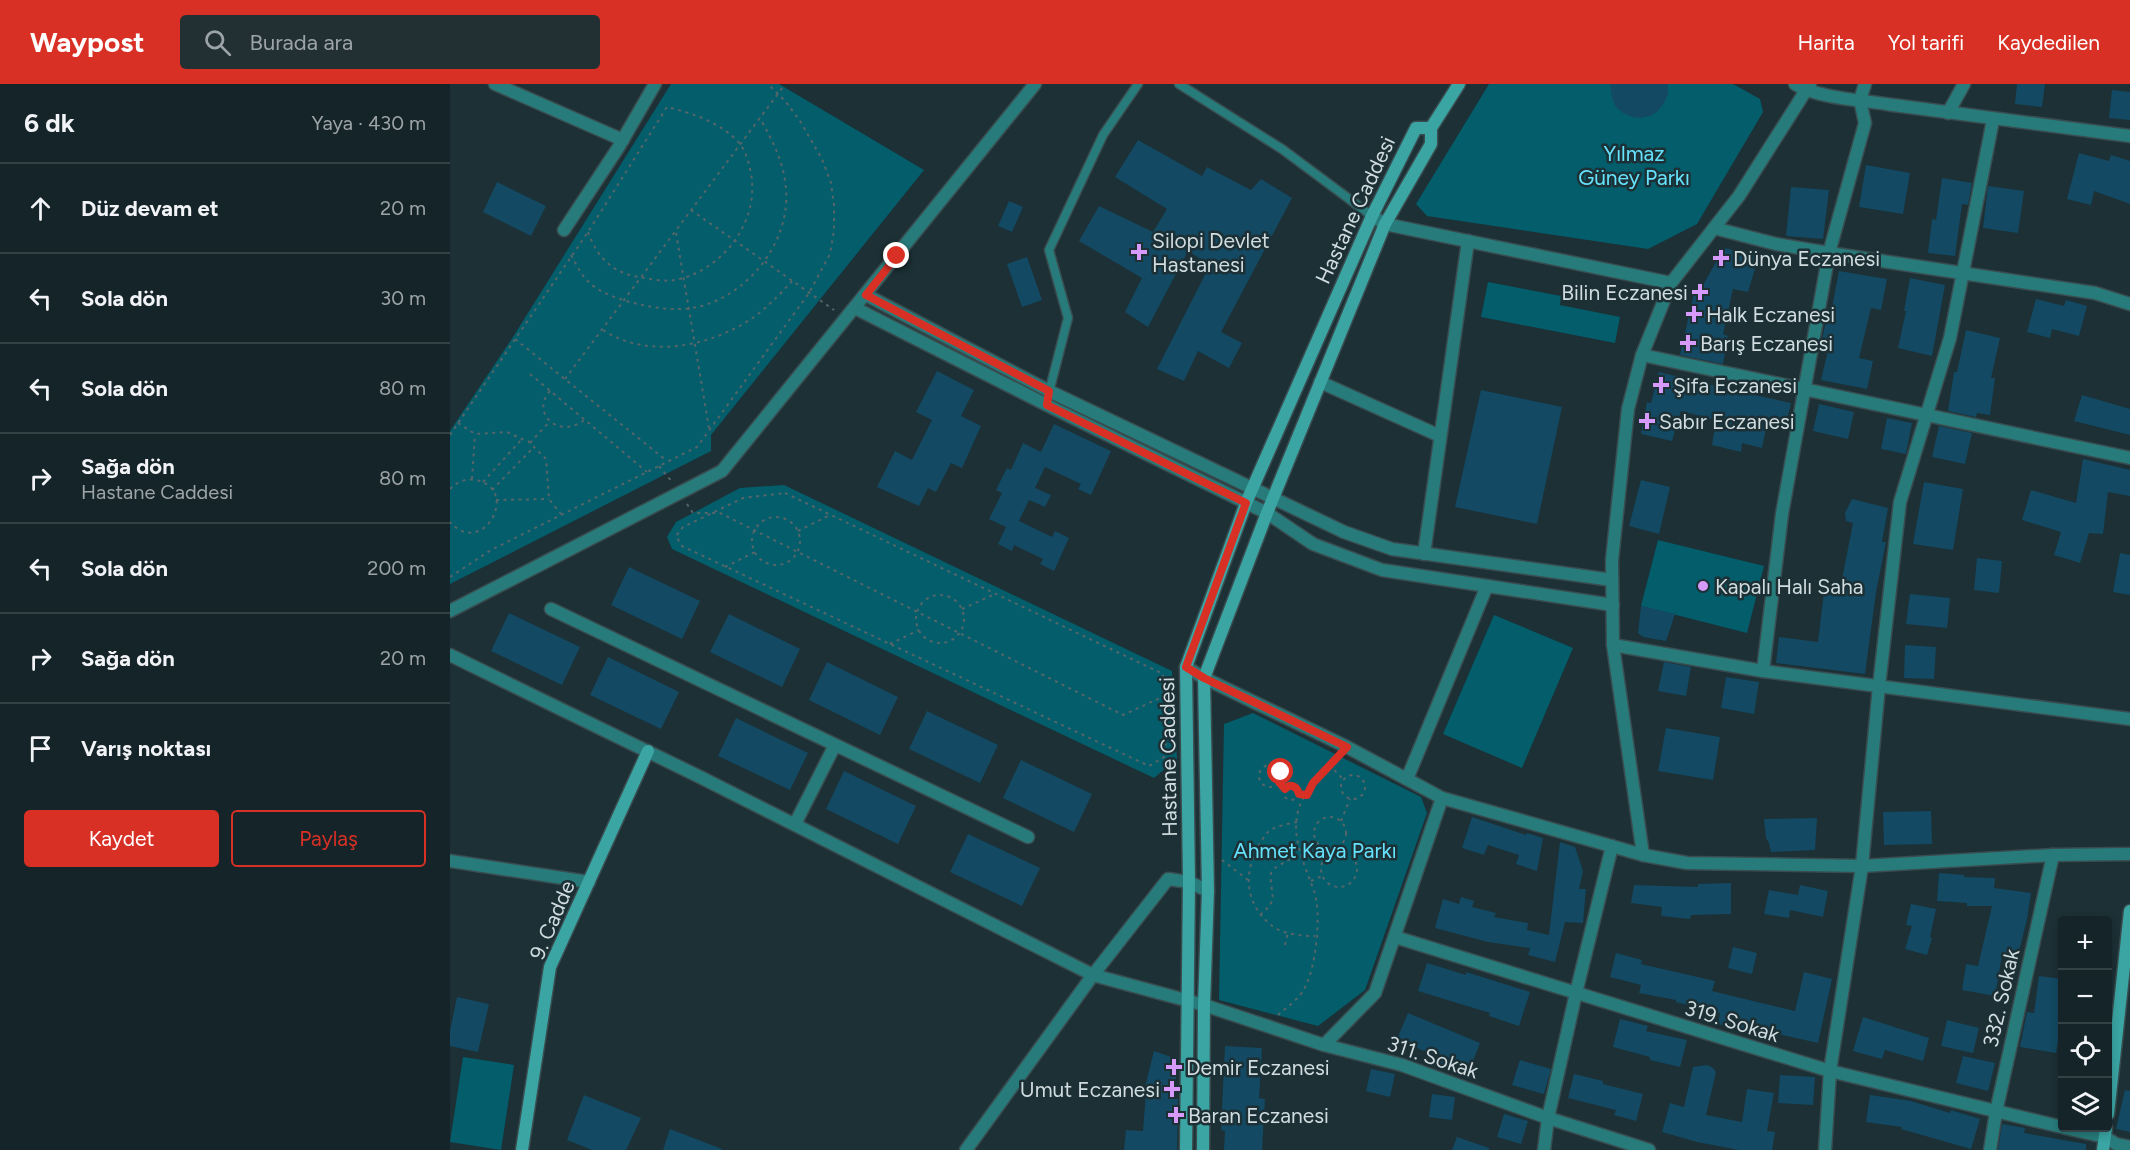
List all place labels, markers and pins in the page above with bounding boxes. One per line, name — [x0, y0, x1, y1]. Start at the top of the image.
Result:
place label: Silopi Devlet Hastanesi — [1152, 228, 1270, 277]
marker: Silopi Devlet Hastanesi — [1130, 243, 1148, 261]
place label: Dünya Eczanesi — [1733, 246, 1880, 271]
marker: Dünya Eczanesi — [1714, 251, 1728, 265]
place label: Bilin Eczanesi — [1561, 280, 1688, 305]
marker: Bilin Eczanesi — [1693, 285, 1707, 299]
place label: Halk Eczanesi — [1706, 302, 1835, 327]
marker: Halk Eczanesi — [1687, 307, 1701, 321]
place label: Barış Eczanesi — [1700, 331, 1833, 356]
marker: Barış Eczanesi — [1681, 336, 1695, 350]
place label: Şifa Eczanesi — [1673, 373, 1797, 398]
marker: Şifa Eczanesi — [1654, 378, 1668, 392]
place label: Sabır Eczanesi — [1659, 409, 1795, 434]
marker: Sabır Eczanesi — [1640, 414, 1654, 428]
place label: Kapalı Halı Saha — [1715, 574, 1863, 599]
marker: Kapalı Halı Saha — [1696, 579, 1710, 593]
place label: Demir Eczanesi — [1186, 1055, 1330, 1080]
marker: Demir Eczanesi — [1167, 1060, 1181, 1074]
place label: Umut Eczanesi — [1020, 1077, 1160, 1102]
marker: Umut Eczanesi — [1165, 1082, 1179, 1096]
place label: Baran Eczanesi — [1188, 1103, 1329, 1128]
marker: Baran Eczanesi — [1169, 1108, 1183, 1122]

